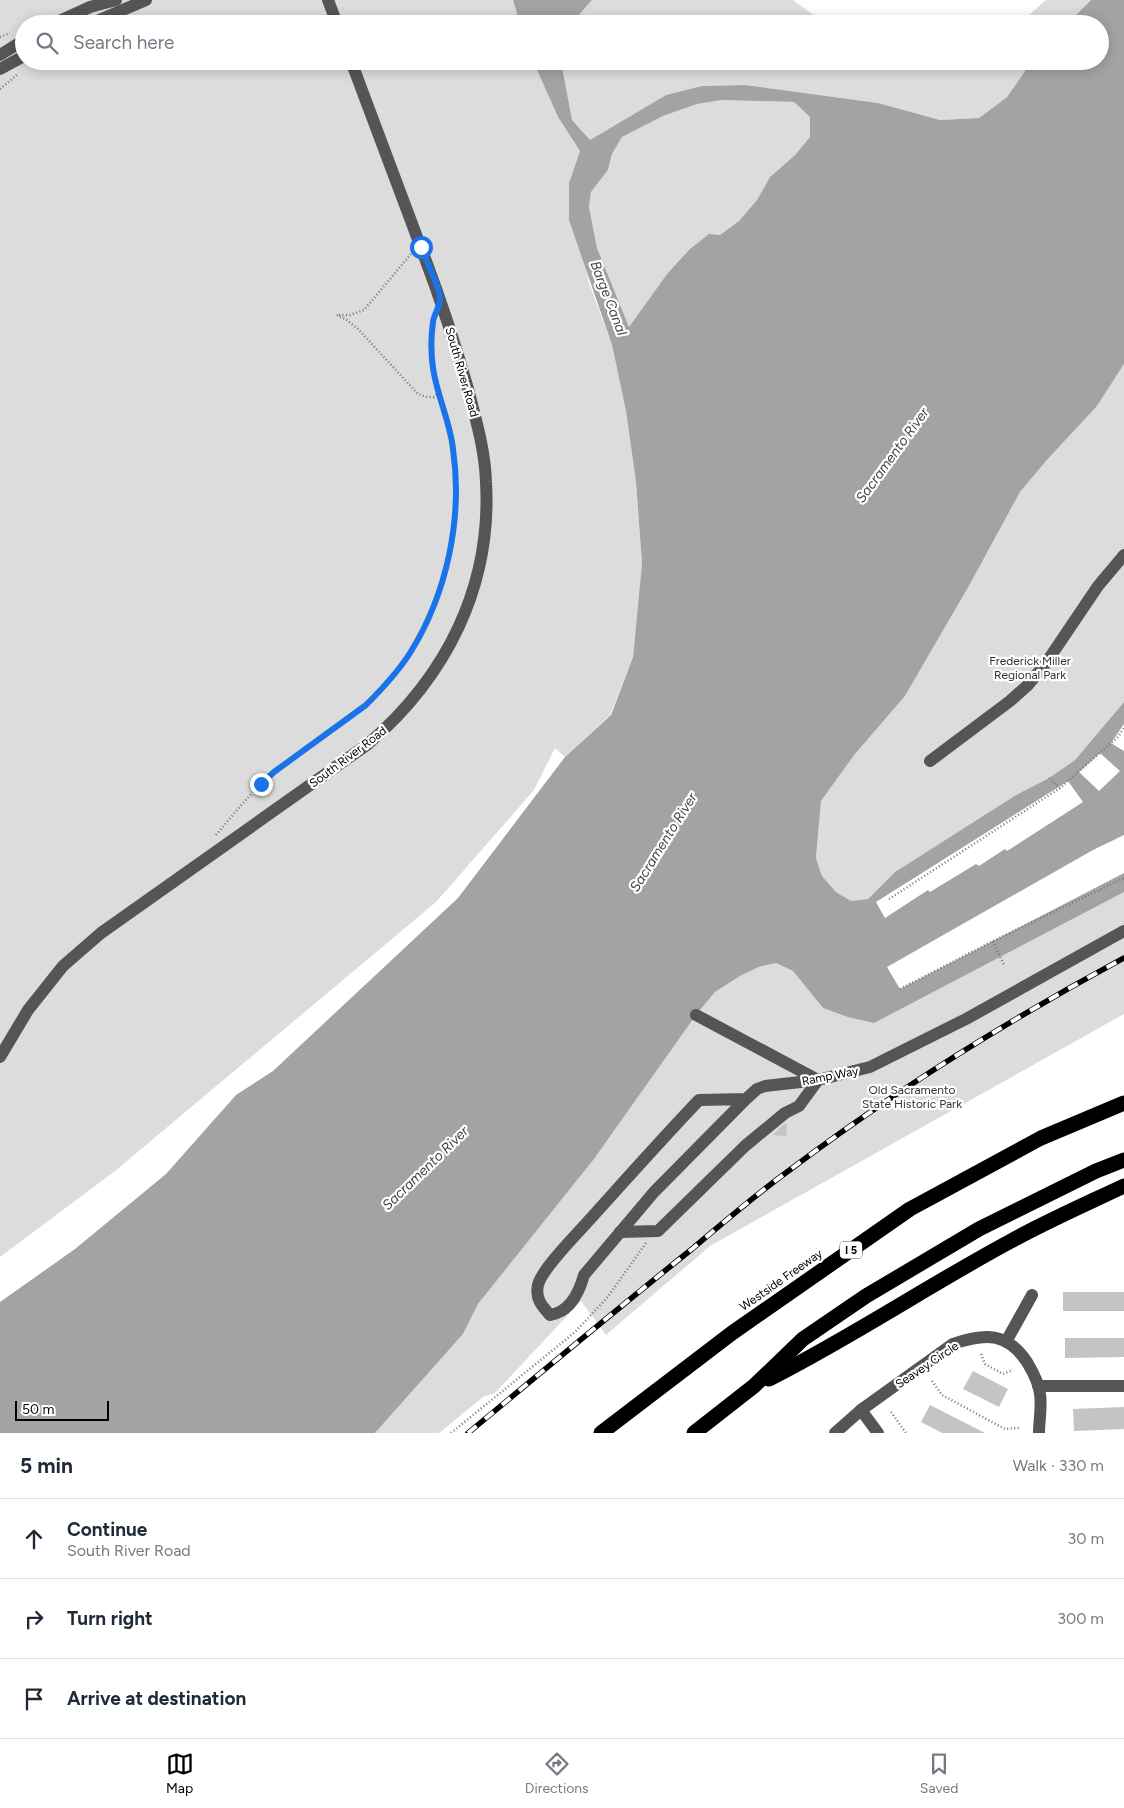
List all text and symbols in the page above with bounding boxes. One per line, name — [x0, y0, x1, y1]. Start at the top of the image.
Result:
search box — [15, 15, 1109, 70]
icon: search — [33, 29, 61, 57]
text: Search here — [73, 31, 175, 54]
route start — [410, 236, 433, 259]
water label: Barge Canal — [587, 259, 631, 339]
street label: South River Road — [442, 325, 482, 419]
water label: Sacramento River — [852, 403, 933, 506]
park label: Frederick Miller Regional Park — [989, 654, 1071, 682]
street label: South River Road — [307, 723, 389, 791]
route end — [250, 773, 273, 796]
water label: Sacramento River — [626, 789, 701, 895]
street label: Ramp Way — [801, 1064, 860, 1088]
park label: Old Sacramento State Historic Park — [862, 1083, 962, 1111]
water label: Sacramento River — [379, 1122, 473, 1214]
road number: I 5 — [840, 1242, 862, 1258]
street label: Westside Freeway — [737, 1246, 826, 1314]
street label: Seavey Circle — [893, 1339, 961, 1391]
scale bar — [15, 1398, 109, 1421]
text: 50 m — [22, 1401, 54, 1418]
text: 5 min — [20, 1453, 73, 1478]
text: Walk · 330 m — [1013, 1456, 1104, 1475]
text: Continue — [67, 1518, 147, 1541]
icon: ahead — [20, 1525, 48, 1553]
text: 30 m — [1067, 1529, 1104, 1548]
text: South River Road — [67, 1541, 191, 1560]
icon: right — [20, 1605, 48, 1633]
text: Turn right — [67, 1607, 153, 1630]
text: 300 m — [1057, 1609, 1104, 1628]
icon: arrive — [20, 1685, 48, 1713]
text: Arrive at destination — [67, 1687, 246, 1710]
tab: Map — [166, 1750, 194, 1797]
tab: Directions — [525, 1750, 589, 1797]
tab: Saved — [920, 1750, 958, 1797]

